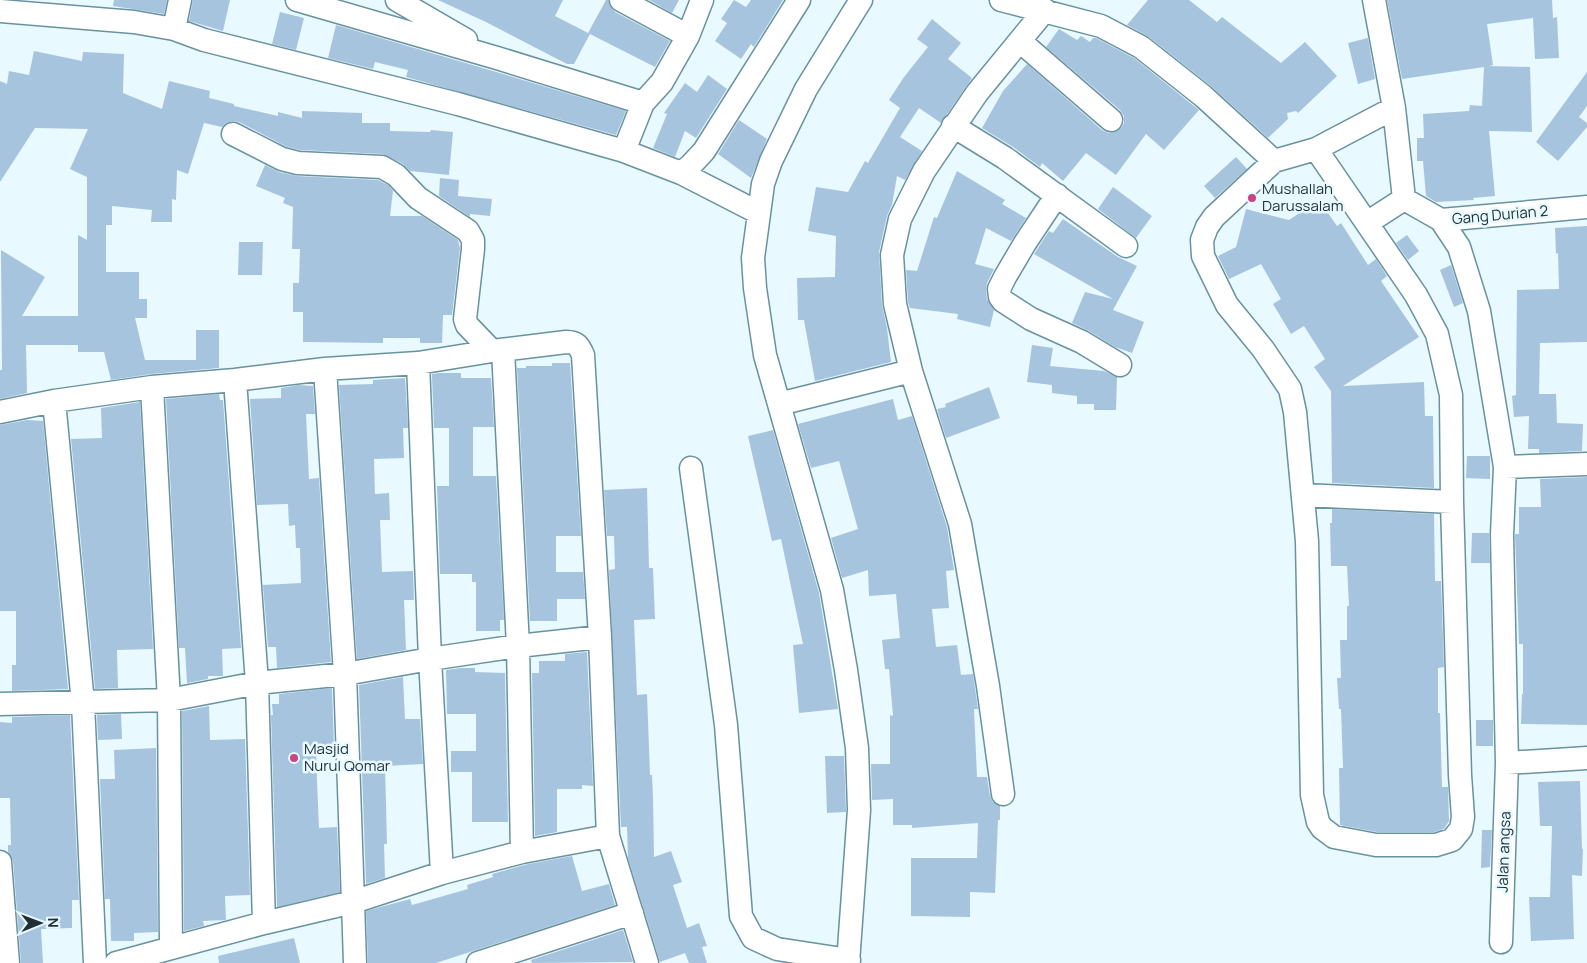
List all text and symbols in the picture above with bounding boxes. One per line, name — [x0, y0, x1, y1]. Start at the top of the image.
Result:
place label: Mushallah Darussalam — [1262, 178, 1343, 216]
marker: Mushallah Darussalam — [1246, 192, 1258, 204]
street label: Gang Durian 2 — [1451, 200, 1549, 229]
place label: Masjid Nurul Qomar — [304, 738, 391, 776]
marker: Masjid Nurul Qomar — [288, 752, 300, 764]
street label: Jalan angsa — [1492, 811, 1515, 893]
north arrow — [15, 898, 65, 948]
text: N — [44, 918, 63, 928]

